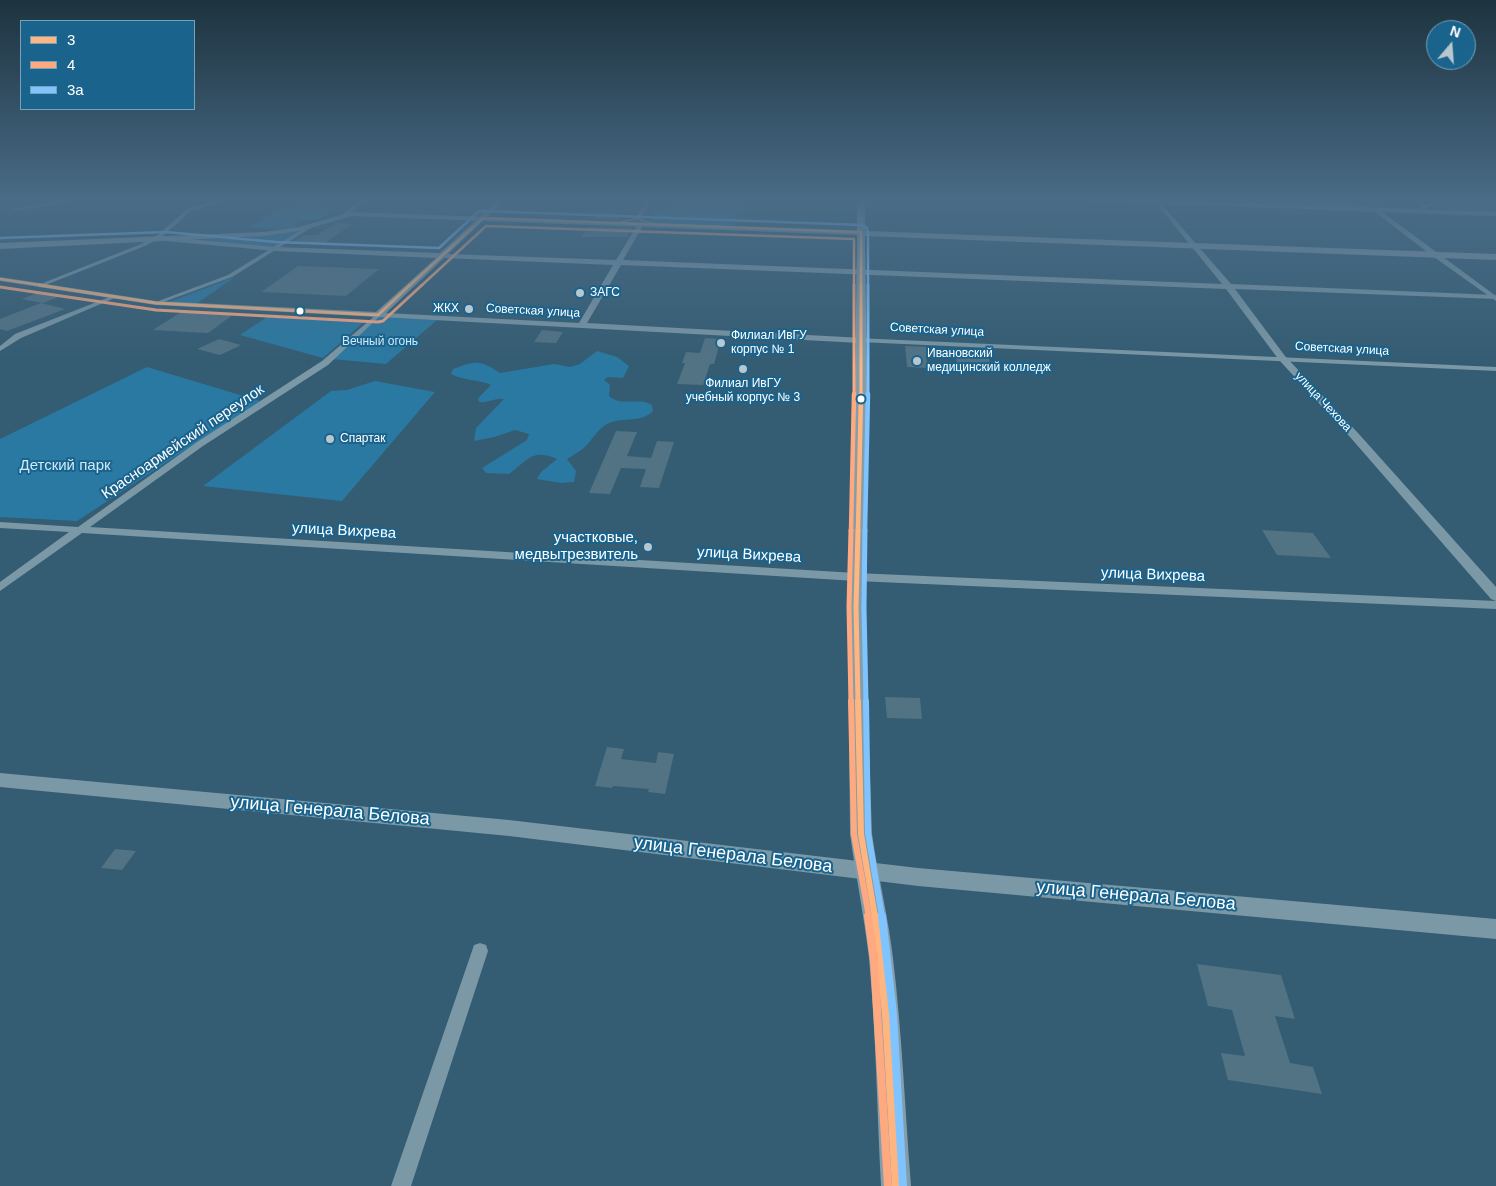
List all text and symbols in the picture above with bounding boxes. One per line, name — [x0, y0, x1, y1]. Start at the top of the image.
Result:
legend — [20, 20, 195, 110]
north arrow — [1426, 20, 1476, 70]
text: N — [1448, 23, 1463, 41]
text: 3 — [67, 31, 75, 48]
text: 4 — [67, 56, 75, 73]
text: 3а — [67, 81, 84, 98]
place label: ЗАГС — [590, 286, 620, 300]
marker: ЗАГС — [574, 287, 586, 299]
street label: Советская улица — [486, 301, 580, 321]
place label: ЖКХ — [433, 302, 459, 316]
marker: ЖКХ — [463, 303, 475, 315]
unlabelled marker — [295, 306, 305, 316]
street label: Советская улица — [890, 320, 984, 340]
place label: Филиал ИвГУ корпус № 1 — [731, 329, 807, 357]
park label: Вечный огонь — [342, 335, 418, 349]
marker: Филиал ИвГУ корпус № 1 — [715, 337, 727, 349]
street label: Советская улица — [1295, 339, 1389, 359]
place label: Ивановский медицинский колледж — [927, 347, 1051, 375]
marker: Ивановский медицинский колледж — [911, 355, 923, 367]
marker: Филиал ИвГУ учебный корпус № 3 — [737, 363, 749, 375]
street label: улица Чехова — [1292, 369, 1354, 435]
place label: Филиал ИвГУ учебный корпус № 3 — [686, 377, 800, 405]
street label: Красноармейский переулок — [98, 381, 268, 503]
unlabelled marker — [856, 394, 866, 404]
place label: Спартак — [340, 432, 386, 446]
marker: Спартак — [324, 433, 336, 445]
park label: Детский парк — [19, 457, 111, 475]
street label: улица Вихрева — [292, 519, 396, 543]
place label: участковые, медвытрезвитель — [515, 529, 638, 564]
marker: участковые, медвытрезвитель — [642, 541, 654, 553]
street label: улица Вихрева — [697, 543, 801, 567]
street label: улица Вихрева — [1101, 564, 1205, 586]
street label: улица Генерала Белова — [230, 792, 430, 830]
street label: улица Генерала Белова — [633, 832, 833, 878]
street label: улица Генерала Белова — [1036, 877, 1236, 915]

